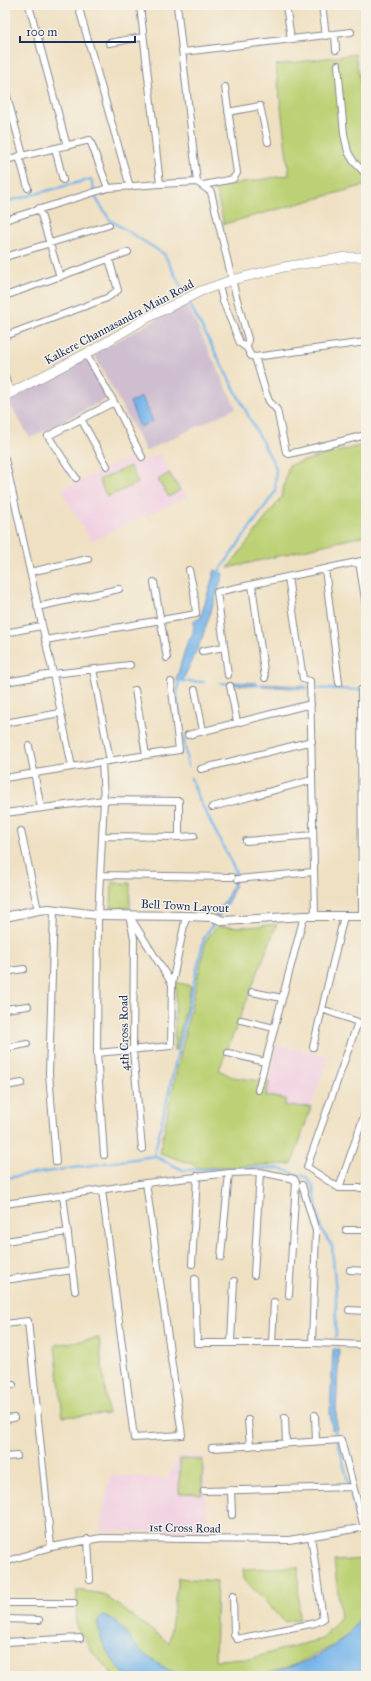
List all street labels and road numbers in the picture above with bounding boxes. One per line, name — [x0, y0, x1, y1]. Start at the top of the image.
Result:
street label: Kalkere Channasandra Main Road — [42, 277, 196, 367]
street label: Bell Town Layout — [141, 897, 230, 915]
street label: 4th Cross Road — [116, 995, 132, 1071]
street label: 1st Cross Road — [149, 1520, 221, 1536]

